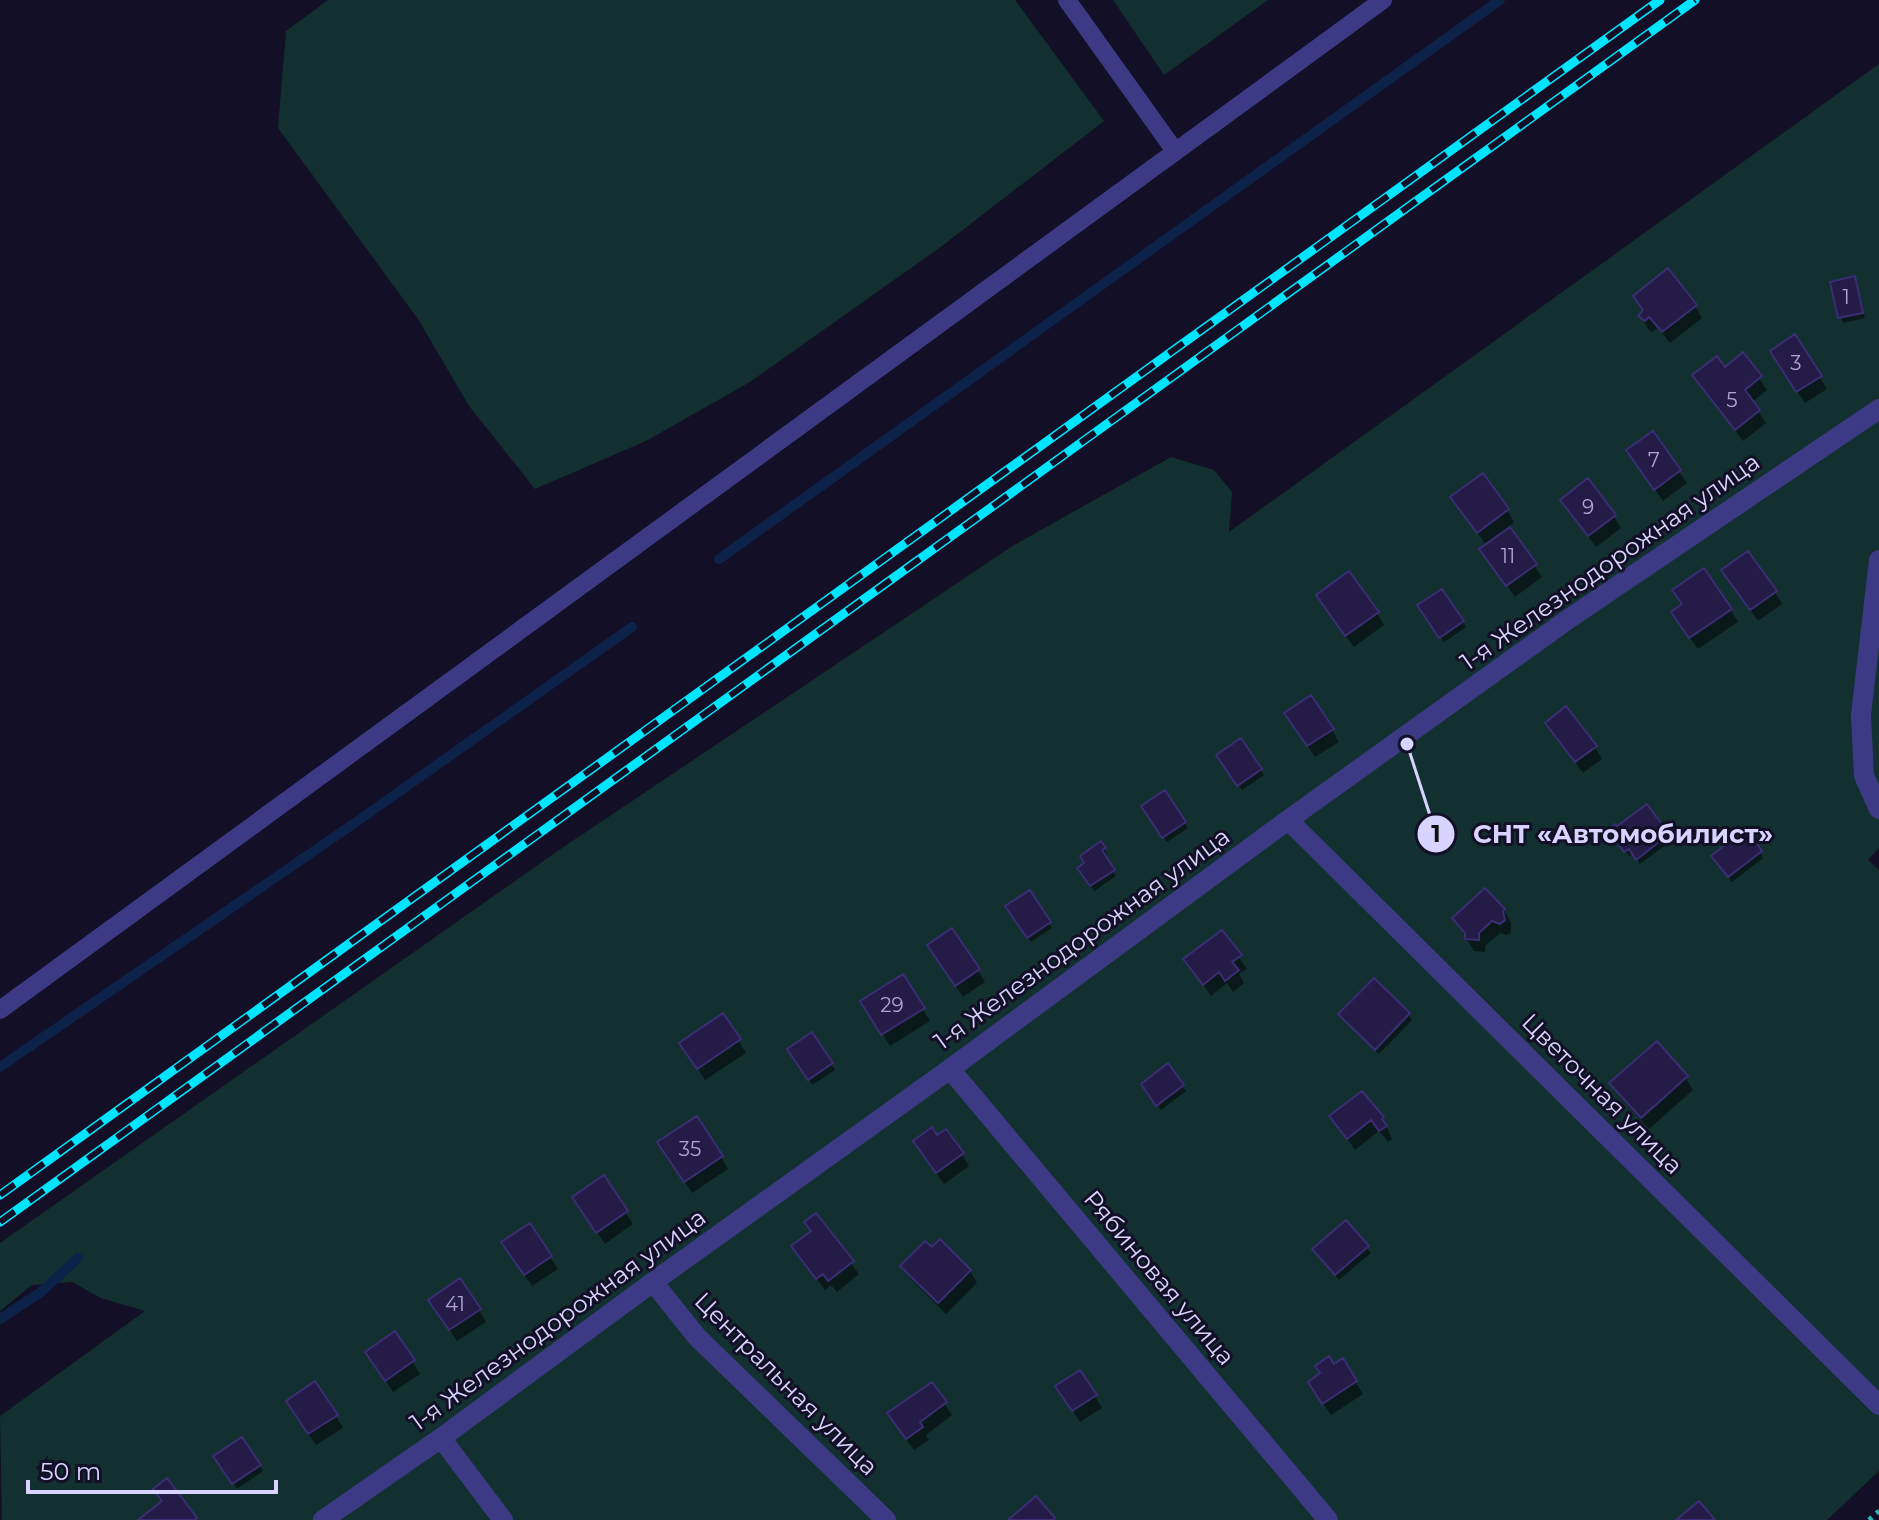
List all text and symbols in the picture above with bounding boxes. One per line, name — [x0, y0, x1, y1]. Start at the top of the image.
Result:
house number: 1 — [1842, 285, 1850, 309]
house number: 3 — [1790, 351, 1802, 375]
house number: 5 — [1726, 388, 1738, 412]
street label: 1-я Железнодорожная улица — [1455, 447, 1765, 676]
house number: 7 — [1648, 448, 1660, 472]
house number: 9 — [1582, 495, 1594, 519]
house number: 11 — [1501, 544, 1515, 568]
callout: СНТ «Автомобилист» — [1416, 809, 1789, 859]
text: СНТ «Автомобилист» — [1473, 818, 1773, 850]
text: 1 — [1431, 819, 1441, 848]
street label: 1-я Железнодорожная улица — [928, 822, 1235, 1056]
house number: 29 — [880, 993, 904, 1017]
street label: Цветочная улица — [1516, 1007, 1689, 1180]
house number: 35 — [679, 1137, 701, 1161]
street label: Рябиновая улица — [1078, 1185, 1241, 1371]
street label: 1-я Железнодорожная улица — [404, 1203, 711, 1437]
street label: Центральная улица — [689, 1286, 884, 1481]
house number: 41 — [445, 1292, 465, 1316]
scale bar — [28, 1444, 276, 1494]
text: 50 m — [40, 1457, 101, 1486]

